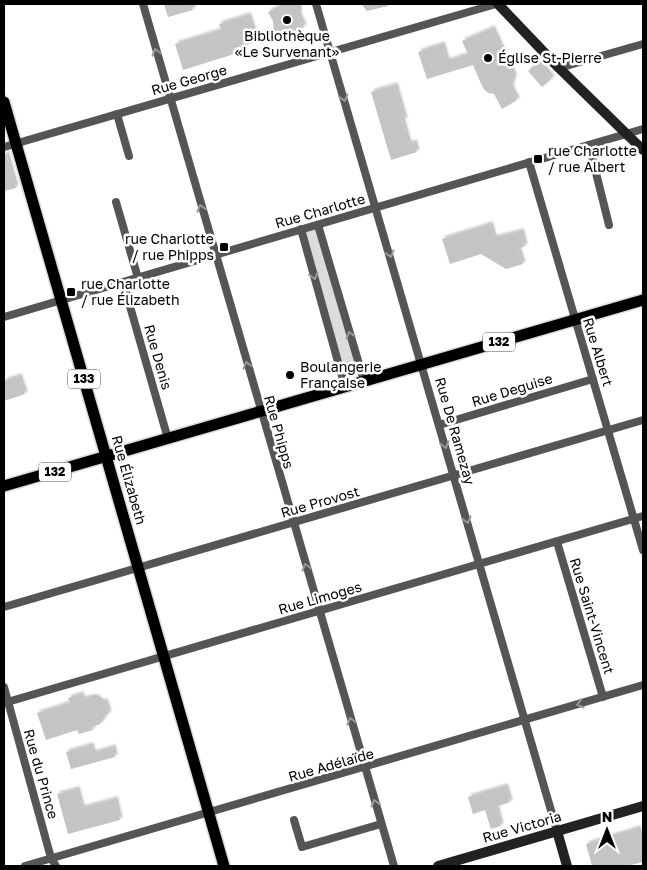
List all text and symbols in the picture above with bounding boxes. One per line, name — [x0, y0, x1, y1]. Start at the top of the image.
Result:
marker: Bibliothèque «Le Survenant» — [281, 14, 293, 26]
place label: Bibliothèque «Le Survenant» — [235, 27, 340, 60]
one-way arrow — [152, 48, 162, 56]
place label: Église St-Pierre — [498, 49, 602, 66]
marker: Église St-Pierre — [482, 52, 494, 64]
street label: Rue George — [149, 61, 229, 98]
one-way arrow — [338, 94, 348, 102]
place label: rue Charlotte / rue Albert — [548, 142, 637, 175]
marker: rue Charlotte / rue Albert — [532, 153, 544, 165]
street label: Rue Charlotte — [273, 190, 367, 231]
one-way arrow — [197, 205, 207, 213]
place label: rue Charlotte / rue Phipps — [125, 230, 214, 263]
marker: rue Charlotte / rue Phipps — [218, 241, 230, 253]
one-way arrow — [385, 250, 395, 258]
one-way arrow — [308, 272, 319, 281]
place label: rue Charlotte / rue Élizabeth — [81, 275, 180, 308]
marker: rue Charlotte / rue Élizabeth — [65, 286, 77, 298]
street label: Rue Albert — [580, 315, 617, 388]
street label: Rue Denis — [141, 322, 176, 391]
one-way arrow — [346, 331, 356, 339]
road number: 132 — [483, 332, 515, 352]
place label: Boulangerie Française — [300, 358, 381, 391]
one-way arrow — [242, 361, 253, 370]
road number: 133 — [68, 369, 100, 388]
marker: Boulangerie Française — [284, 369, 296, 381]
street label: Rue Deguise — [469, 369, 554, 410]
street label: Rue De Ramezay — [432, 375, 479, 487]
street label: Rue Phipps — [261, 393, 298, 471]
street label: Rue Élizabeth — [109, 433, 150, 526]
one-way arrow — [439, 441, 449, 449]
road number: 132 — [39, 462, 71, 482]
street label: Rue Provost — [279, 482, 361, 521]
one-way arrow — [461, 516, 471, 524]
street label: Rue Saint-Vincent — [567, 556, 618, 676]
one-way arrow — [302, 563, 312, 571]
street label: Rue Limoges — [276, 577, 364, 618]
one-way arrow — [576, 698, 584, 708]
one-way arrow — [347, 717, 357, 725]
street label: Rue du Prince — [21, 727, 62, 821]
street label: Rue Adélaïde — [286, 744, 376, 785]
one-way arrow — [370, 799, 380, 807]
north arrow — [582, 805, 632, 855]
street label: Rue Victoria — [480, 807, 563, 846]
text: N — [602, 808, 612, 825]

